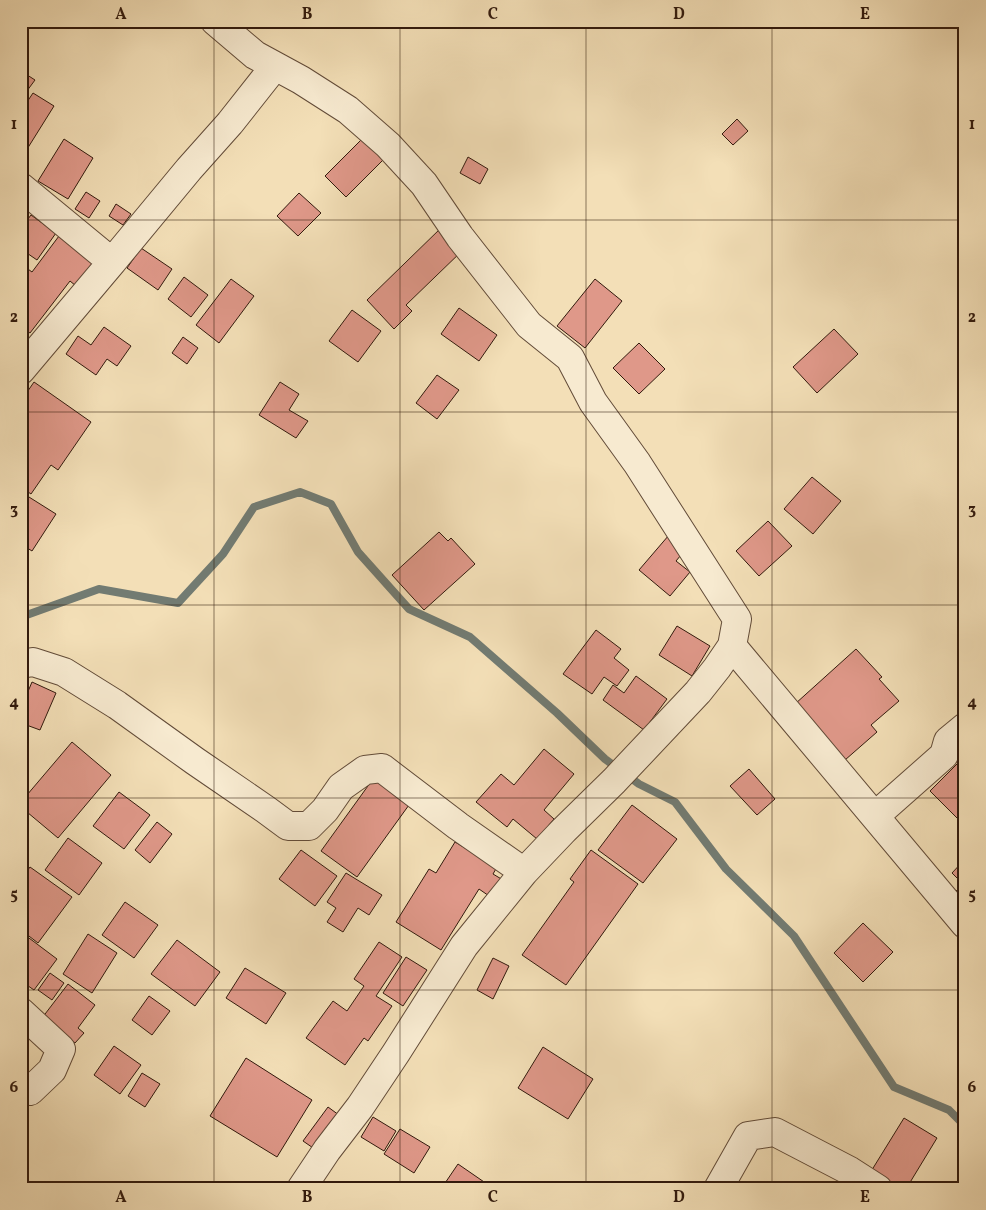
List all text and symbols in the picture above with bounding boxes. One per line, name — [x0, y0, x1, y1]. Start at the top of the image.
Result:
text: A — [115, 4, 127, 26]
text: B — [302, 4, 313, 26]
text: C — [488, 4, 498, 26]
text: D — [673, 4, 685, 26]
text: E — [860, 4, 870, 26]
text: 1 — [11, 114, 17, 136]
text: 1 — [969, 114, 975, 136]
text: 2 — [10, 307, 18, 329]
text: 2 — [968, 307, 976, 329]
text: 3 — [10, 499, 18, 521]
text: 3 — [968, 499, 976, 521]
text: 4 — [9, 692, 19, 714]
text: 4 — [967, 692, 977, 714]
text: 5 — [10, 884, 18, 906]
text: 5 — [968, 884, 976, 906]
text: 6 — [10, 1077, 19, 1099]
text: 6 — [968, 1077, 977, 1099]
text: A — [115, 1187, 127, 1209]
text: B — [302, 1187, 313, 1209]
text: C — [488, 1187, 498, 1209]
text: D — [673, 1187, 685, 1209]
text: E — [860, 1187, 870, 1209]

